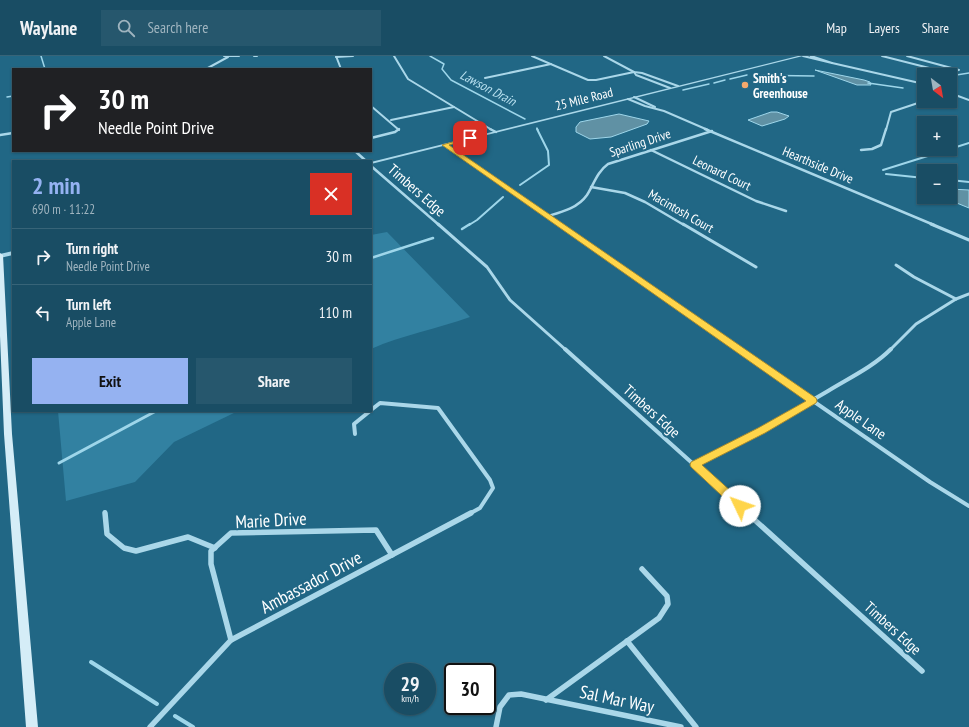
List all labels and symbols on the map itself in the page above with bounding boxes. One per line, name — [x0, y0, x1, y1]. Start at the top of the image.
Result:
water label: Lawson Drain — [457, 66, 520, 110]
north arrow — [917, 68, 957, 108]
place label: Smith's Greenhouse — [753, 70, 808, 102]
marker: Smith's Greenhouse — [740, 80, 750, 90]
street label: 25 Mile Road — [553, 84, 615, 114]
pin — [453, 121, 487, 155]
street label: Sparling Drive — [607, 125, 673, 161]
street label: Hearthside Drive — [780, 142, 856, 188]
street label: Leonard Court — [690, 152, 754, 195]
street label: Timbers Edge — [384, 160, 450, 220]
street label: Macintosh Court — [645, 185, 717, 237]
street label: Timbers Edge — [619, 380, 685, 442]
street label: Apple Lane — [832, 395, 890, 443]
position arrow — [719, 485, 761, 527]
street label: Marie Drive — [235, 507, 307, 533]
street label: Ambassador Drive — [256, 546, 366, 618]
street label: Timbers Edge — [860, 597, 926, 659]
speed limit sign: 30 — [444, 663, 496, 715]
street label: Sal Mar Way — [578, 680, 657, 718]

